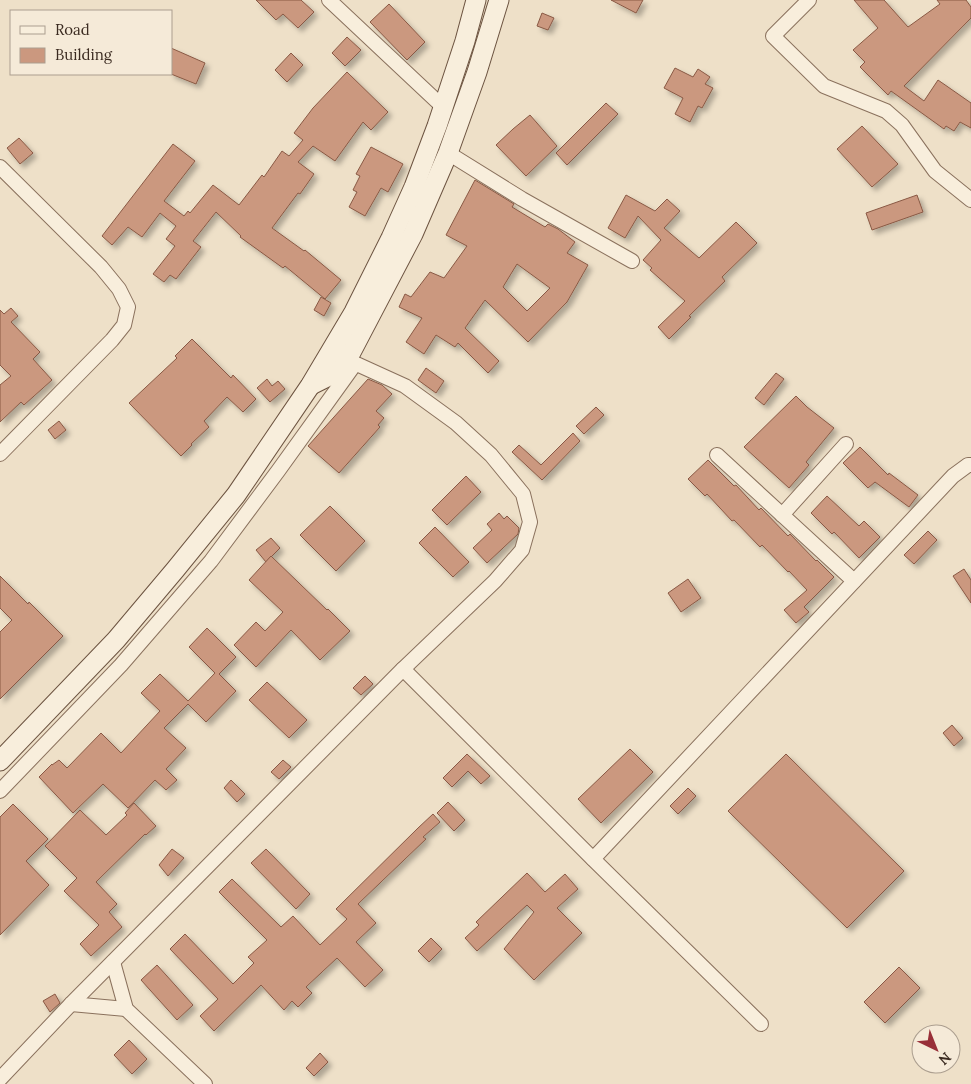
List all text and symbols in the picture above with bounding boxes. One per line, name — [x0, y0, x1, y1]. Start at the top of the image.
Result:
legend — [10, 10, 172, 75]
text: Road — [55, 20, 90, 39]
text: Building — [55, 45, 113, 64]
north arrow — [911, 1024, 961, 1074]
text: N — [935, 1048, 955, 1069]

